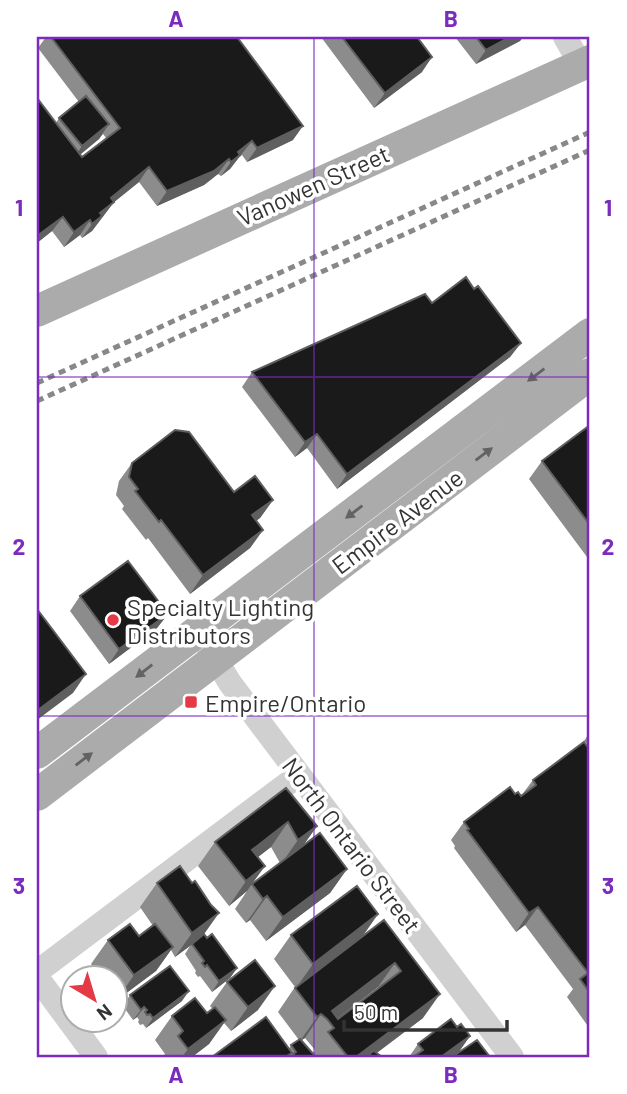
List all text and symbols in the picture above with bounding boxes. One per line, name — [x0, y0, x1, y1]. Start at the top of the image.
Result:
text: A — [168, 4, 184, 32]
text: B — [444, 4, 458, 32]
street label: Vanowen Street — [232, 138, 394, 232]
text: 1 — [15, 193, 23, 221]
text: 1 — [604, 193, 612, 221]
one-way arrow — [526, 368, 545, 382]
one-way arrow — [475, 447, 493, 462]
street label: Empire Avenue — [326, 462, 468, 580]
one-way arrow — [345, 505, 363, 519]
text: 2 — [13, 532, 25, 560]
text: 2 — [602, 532, 614, 560]
place label: Specialty Lighting Distributors — [127, 592, 314, 649]
marker: Specialty Lighting Distributors — [105, 612, 121, 628]
one-way arrow — [135, 664, 153, 679]
place label: Empire/Ontario — [205, 688, 366, 717]
marker: Empire/Ontario — [183, 694, 199, 710]
one-way arrow — [75, 752, 93, 766]
street label: North Ontario Street — [277, 752, 427, 938]
text: 3 — [13, 871, 25, 899]
text: 3 — [602, 871, 614, 899]
north arrow — [60, 964, 130, 1034]
scale bar — [344, 989, 506, 1033]
text: 50 m — [354, 999, 398, 1024]
text: N — [93, 1000, 117, 1026]
text: A — [168, 1060, 184, 1088]
text: B — [444, 1060, 458, 1088]

